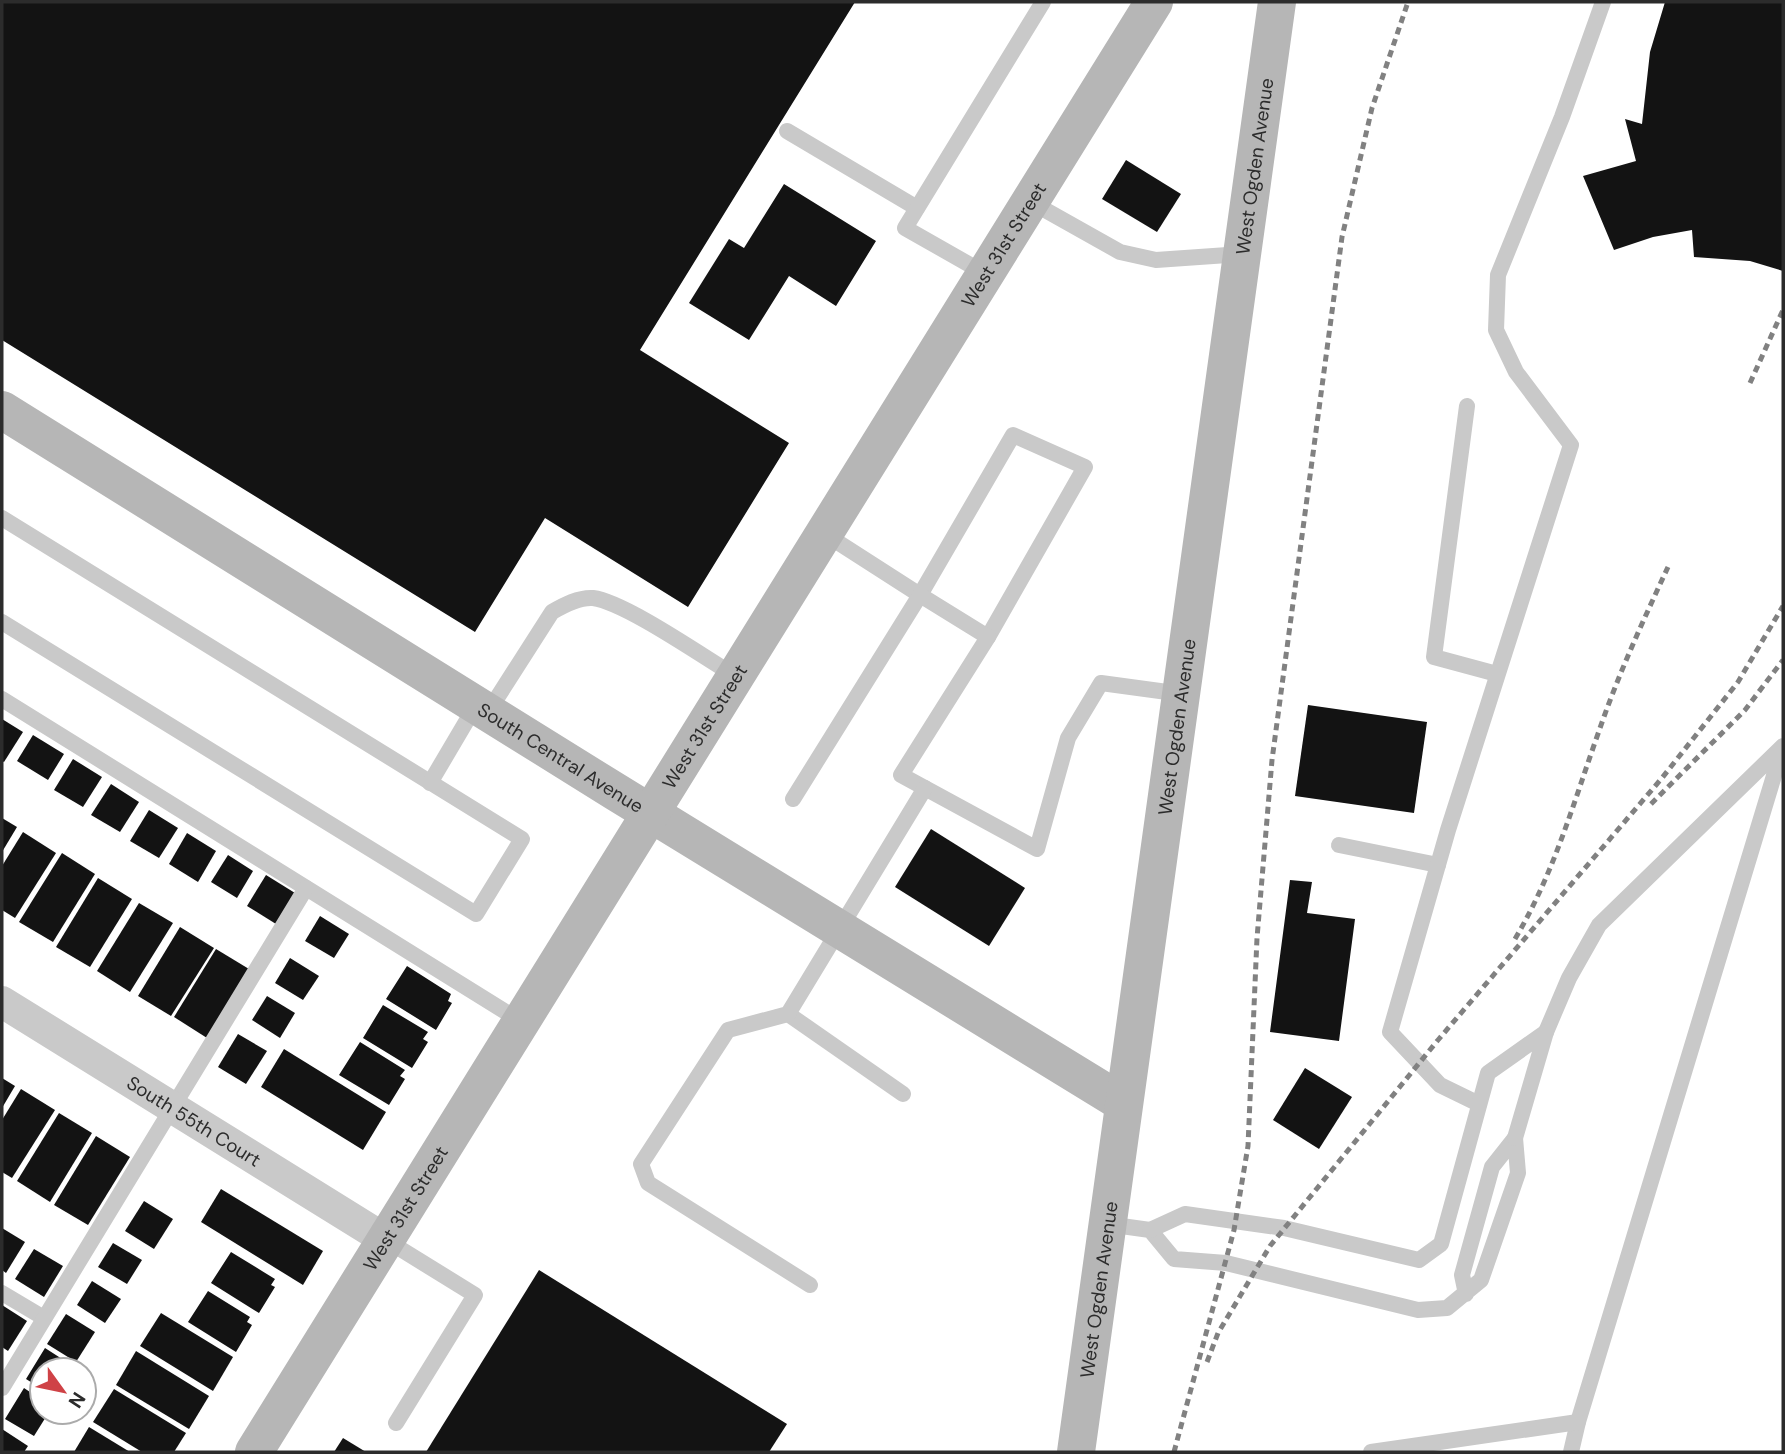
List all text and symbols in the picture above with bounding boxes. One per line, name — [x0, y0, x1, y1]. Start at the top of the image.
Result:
street label: West Ogden Avenue — [1230, 76, 1279, 256]
street label: West 31st Street — [956, 178, 1052, 312]
street label: West Ogden Avenue — [1152, 637, 1202, 817]
street label: West 31st Street — [657, 660, 753, 794]
street label: South Central Avenue — [473, 697, 648, 819]
street label: South 55th Court — [122, 1070, 266, 1173]
street label: West 31st Street — [358, 1141, 454, 1275]
street label: West Ogden Avenue — [1074, 1200, 1124, 1380]
north arrow — [28, 1356, 98, 1426]
text: N — [63, 1387, 91, 1413]

